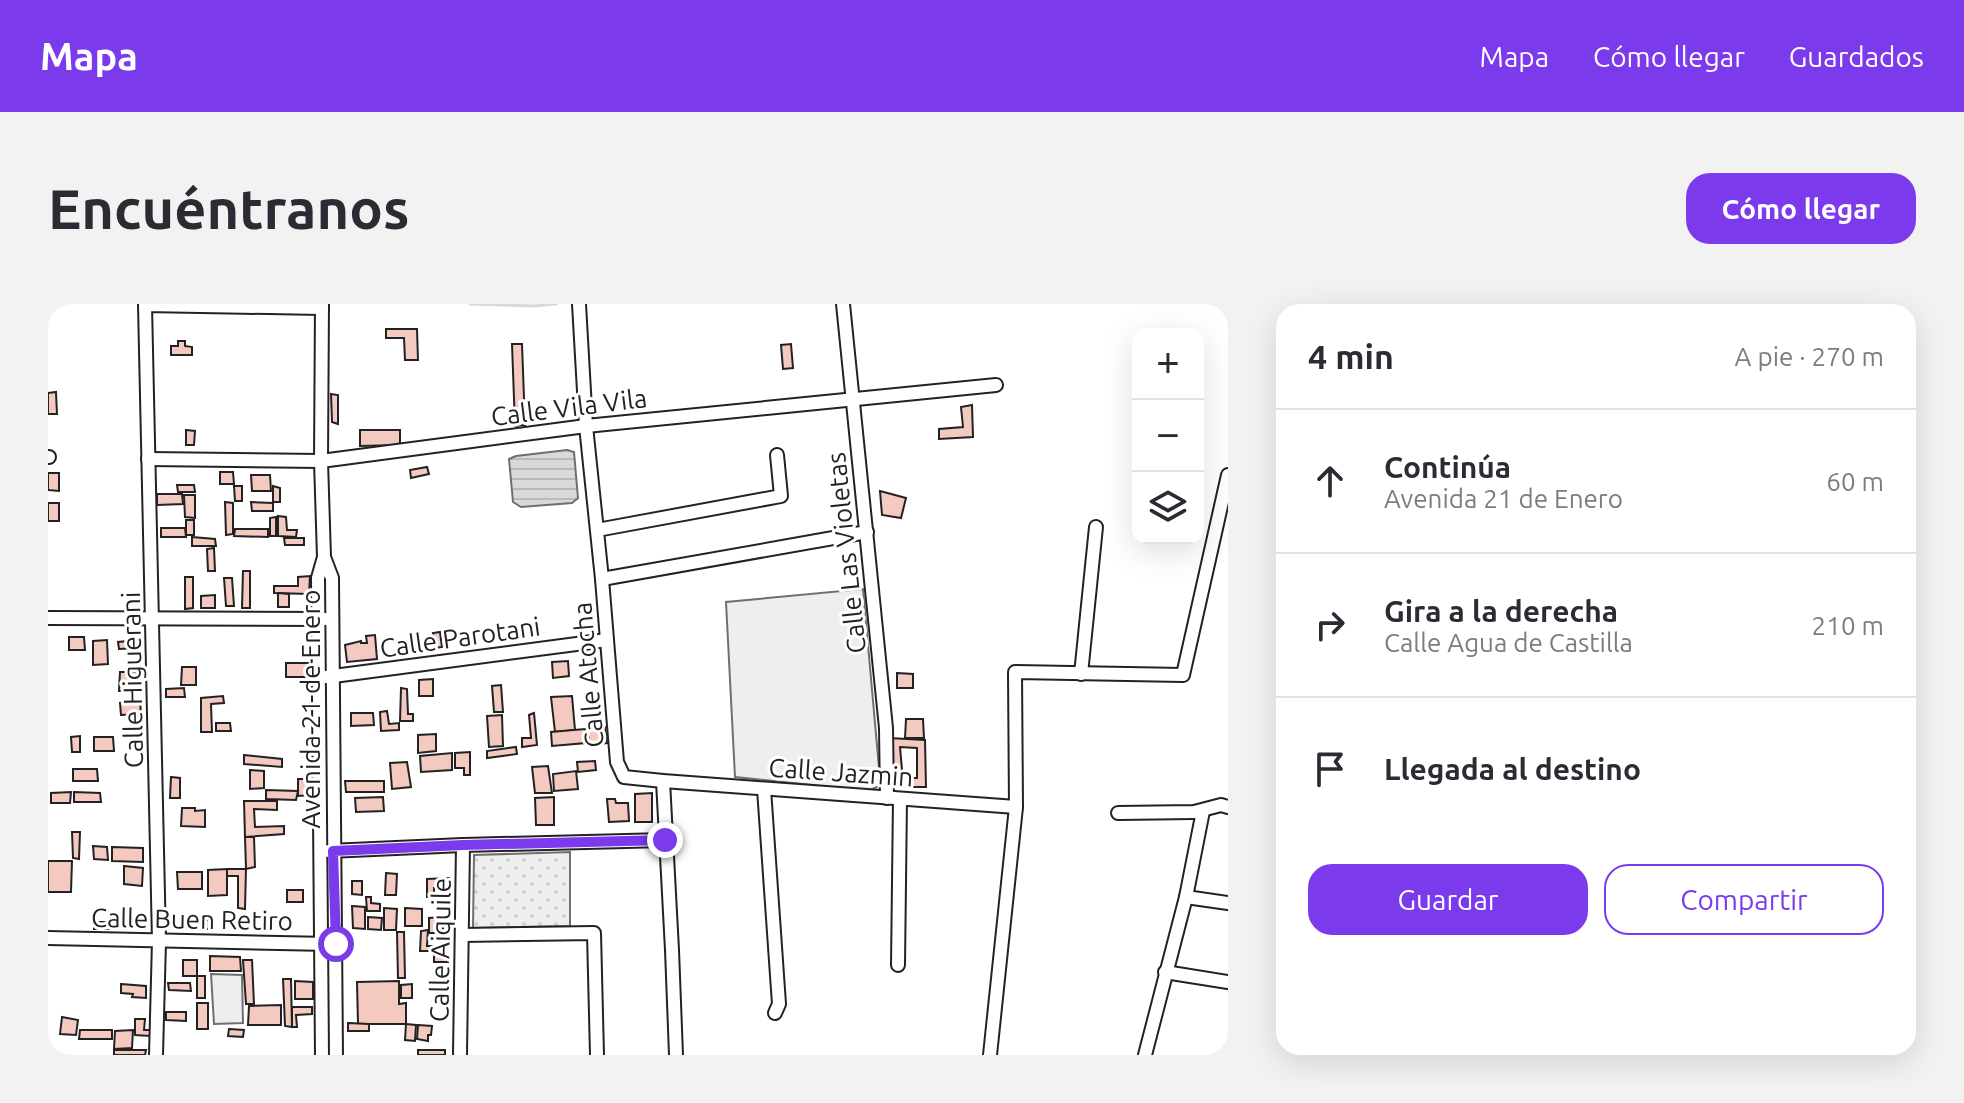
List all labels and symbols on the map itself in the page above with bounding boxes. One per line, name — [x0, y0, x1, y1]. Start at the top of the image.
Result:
street label: Calle Vila Vila — [489, 383, 649, 431]
street label: Calle Las Violetas — [821, 451, 871, 655]
street label: Avenida 21 de Enero — [296, 590, 325, 828]
street label: Calle Higuerani — [116, 592, 148, 768]
street label: Calle Atocha — [567, 601, 609, 749]
street label: Calle Parotani — [378, 611, 542, 663]
street label: Calle Jazmin — [768, 752, 914, 792]
route end — [647, 822, 683, 858]
street label: Calle Aiquile — [424, 878, 456, 1022]
street label: Calle Buen Retiro — [91, 903, 293, 935]
route start — [318, 926, 354, 962]

